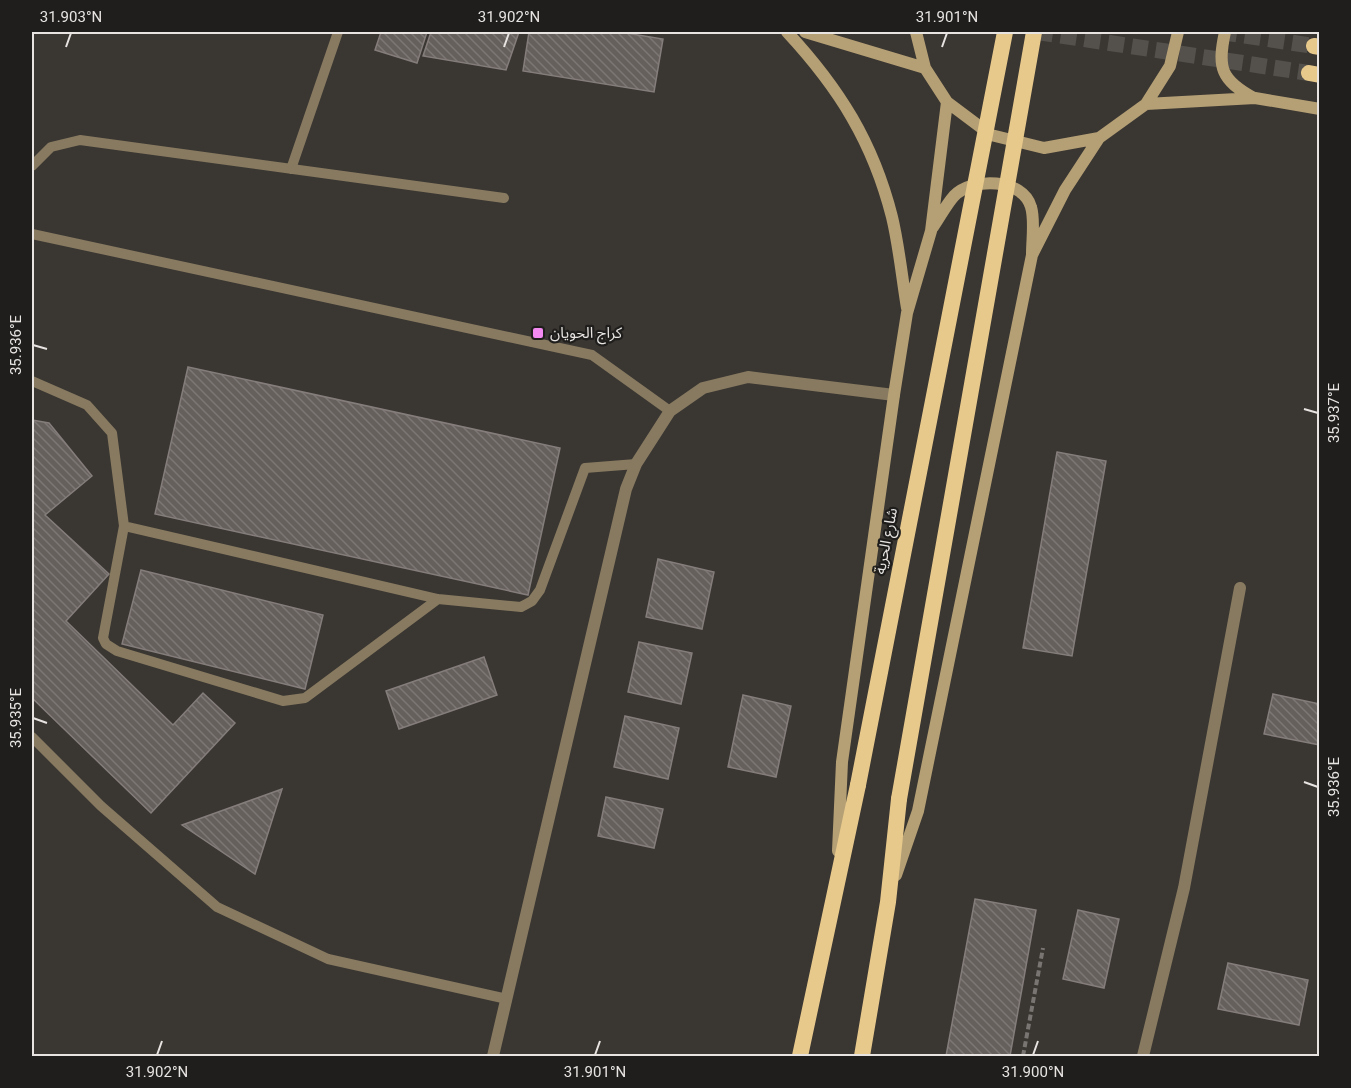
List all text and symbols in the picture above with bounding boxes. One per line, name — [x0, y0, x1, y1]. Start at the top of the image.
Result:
text: 31.903°N — [40, 8, 102, 26]
text: 31.902°N — [478, 8, 540, 26]
text: 31.901°N — [916, 8, 978, 26]
text: 35.936°E — [7, 314, 25, 375]
place label: كراج الحويان — [550, 324, 623, 345]
marker: كراج الحويان — [531, 326, 545, 340]
text: 35.937°E — [1325, 382, 1343, 443]
street label: شارع الحرية — [871, 506, 904, 576]
text: 35.935°E — [7, 687, 25, 748]
text: 35.936°E — [1325, 756, 1343, 817]
text: 31.902°N — [126, 1063, 188, 1081]
text: 31.901°N — [564, 1063, 626, 1081]
text: 31.900°N — [1002, 1063, 1064, 1081]

